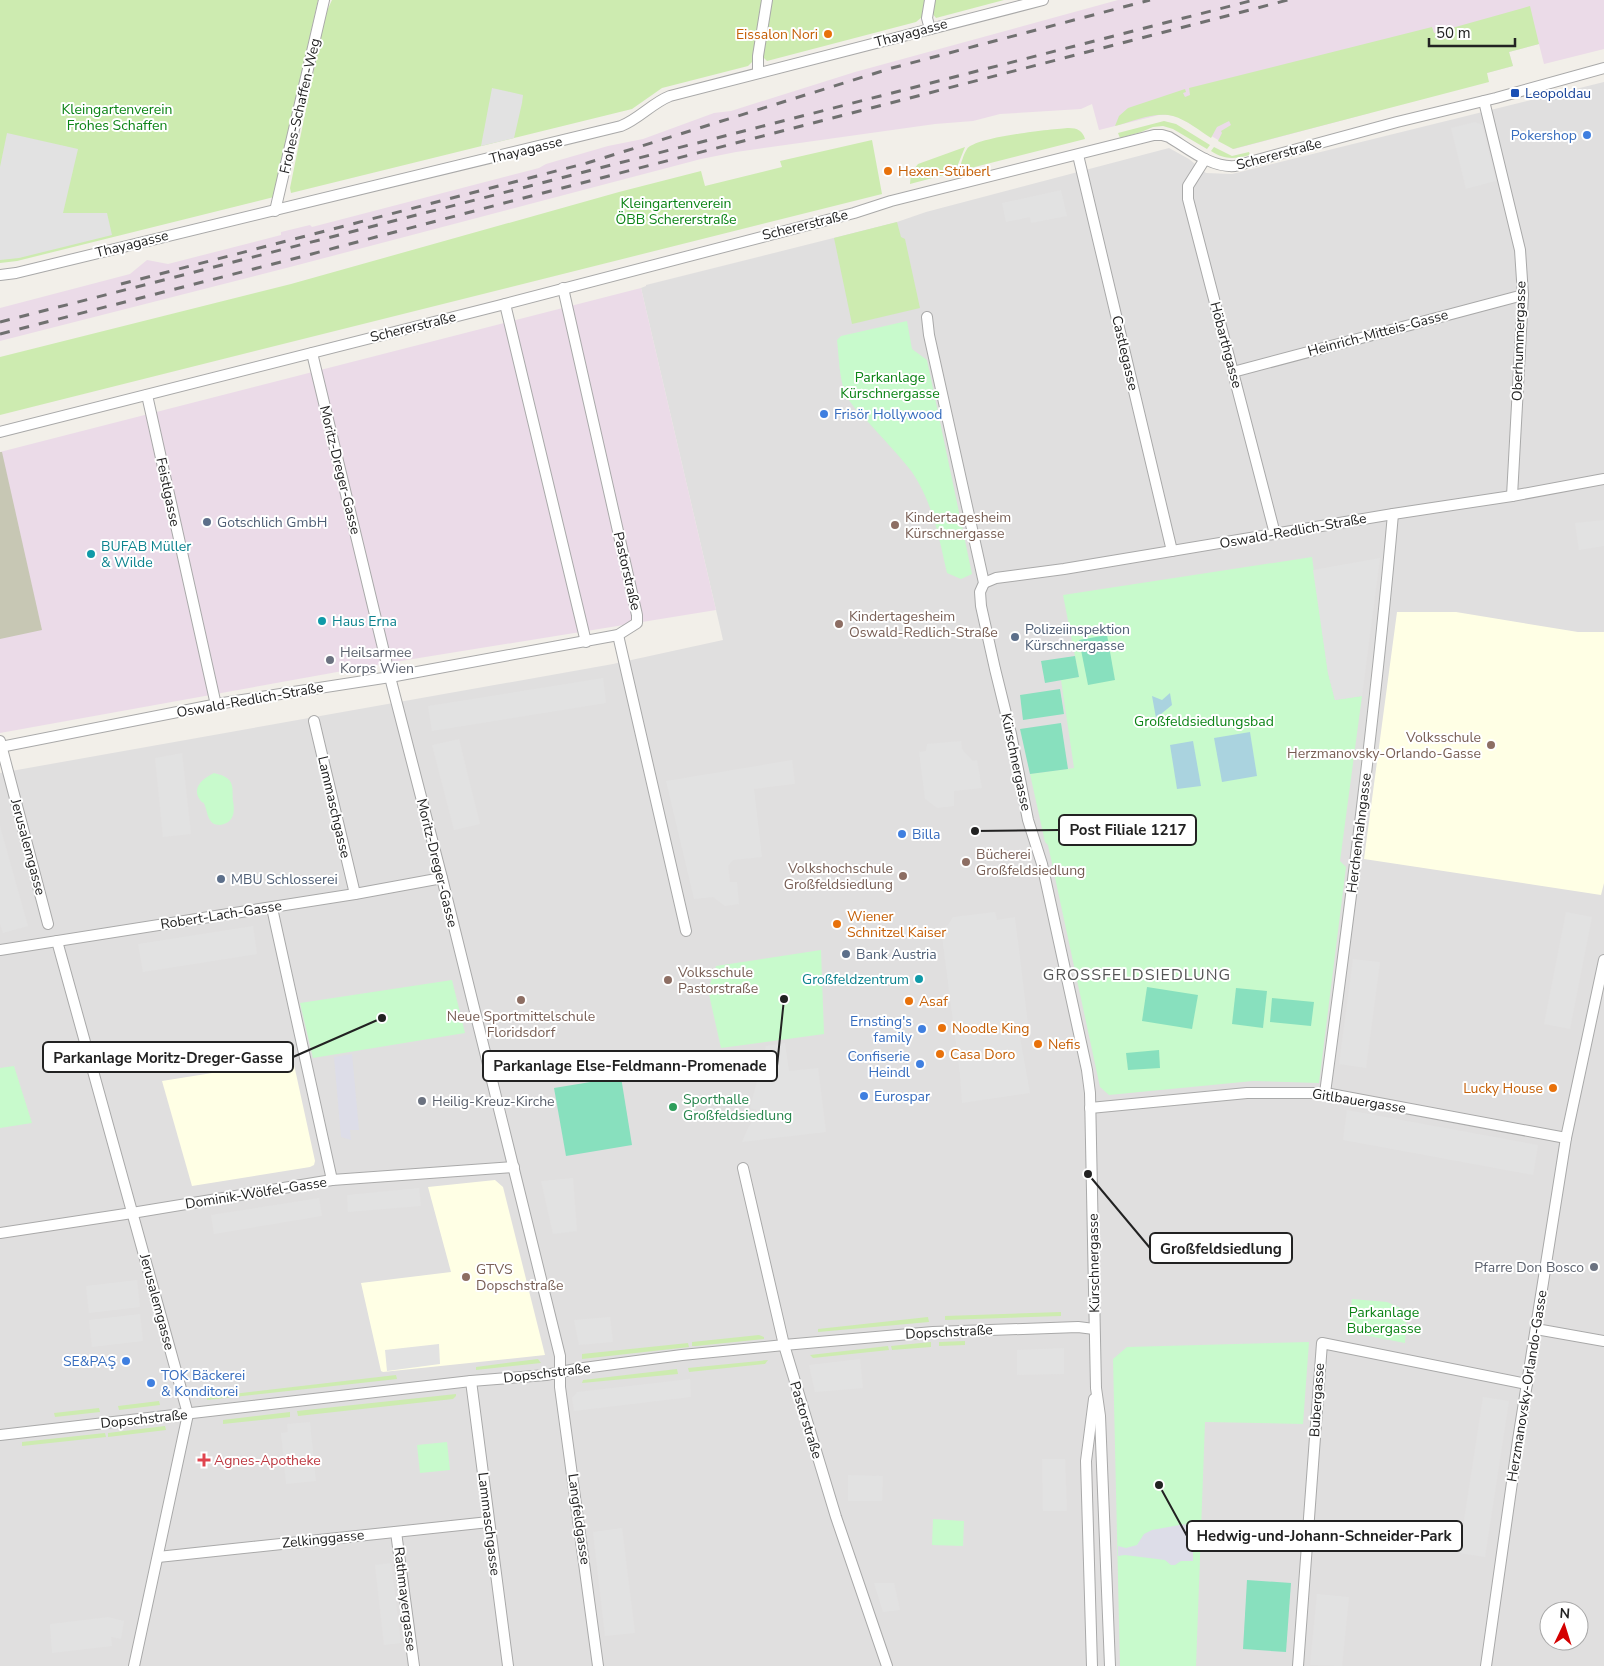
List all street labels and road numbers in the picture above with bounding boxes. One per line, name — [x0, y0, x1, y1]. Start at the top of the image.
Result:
street label: Thayagasse — [872, 14, 950, 52]
street label: Frohes-Schaffen-Weg — [275, 36, 325, 176]
street label: Thayagasse — [487, 132, 565, 168]
street label: Schererstraße — [1234, 133, 1324, 175]
street label: Schererstraße — [760, 205, 850, 245]
street label: Thayagasse — [93, 226, 171, 262]
street label: Oberhummergasse — [1507, 281, 1531, 401]
street label: Höbarthgasse — [1205, 300, 1247, 390]
street label: Heinrich-Mitteis-Gasse — [1306, 305, 1450, 361]
street label: Schererstraße — [368, 307, 458, 347]
street label: Castlegasse — [1107, 314, 1143, 392]
street label: Moritz-Dreger-Gasse — [315, 404, 365, 536]
street label: Feistlgasse — [151, 456, 185, 528]
street label: Oswald-Redlich-Straße — [1218, 509, 1368, 553]
street label: Pastorstraße — [609, 530, 645, 612]
street label: Oswald-Redlich-Straße — [175, 678, 325, 722]
street label: Kürschnergasse — [996, 711, 1036, 813]
street label: Lammaschgasse — [313, 754, 355, 860]
street label: Herchenhahngasse — [1342, 772, 1376, 894]
street label: Jerusalemgasse — [6, 796, 50, 897]
street label: Moritz-Dreger-Gasse — [412, 797, 462, 929]
street label: Robert-Lach-Gasse — [159, 896, 283, 934]
street label: Gitlbauergasse — [1311, 1084, 1407, 1118]
street label: Dominik-Wölfel-Gasse — [184, 1172, 328, 1214]
street label: Kürschnergasse — [1084, 1213, 1104, 1313]
street label: Jerusalemgasse — [135, 1251, 179, 1352]
street label: Herzmanovsky-Orlando-Gasse — [1502, 1289, 1552, 1483]
street label: Dopschstraße — [905, 1320, 993, 1344]
street label: Dopschstraße — [502, 1358, 592, 1388]
street label: Bubergasse — [1305, 1362, 1329, 1438]
street label: Pastorstraße — [785, 1379, 827, 1461]
street label: Dopschstraße — [99, 1405, 189, 1433]
street label: Lammaschgasse — [473, 1471, 505, 1577]
street label: Langfeldgasse — [563, 1472, 595, 1566]
street label: Zelkinggasse — [281, 1525, 365, 1553]
street label: Rathmayergasse — [389, 1546, 421, 1652]

